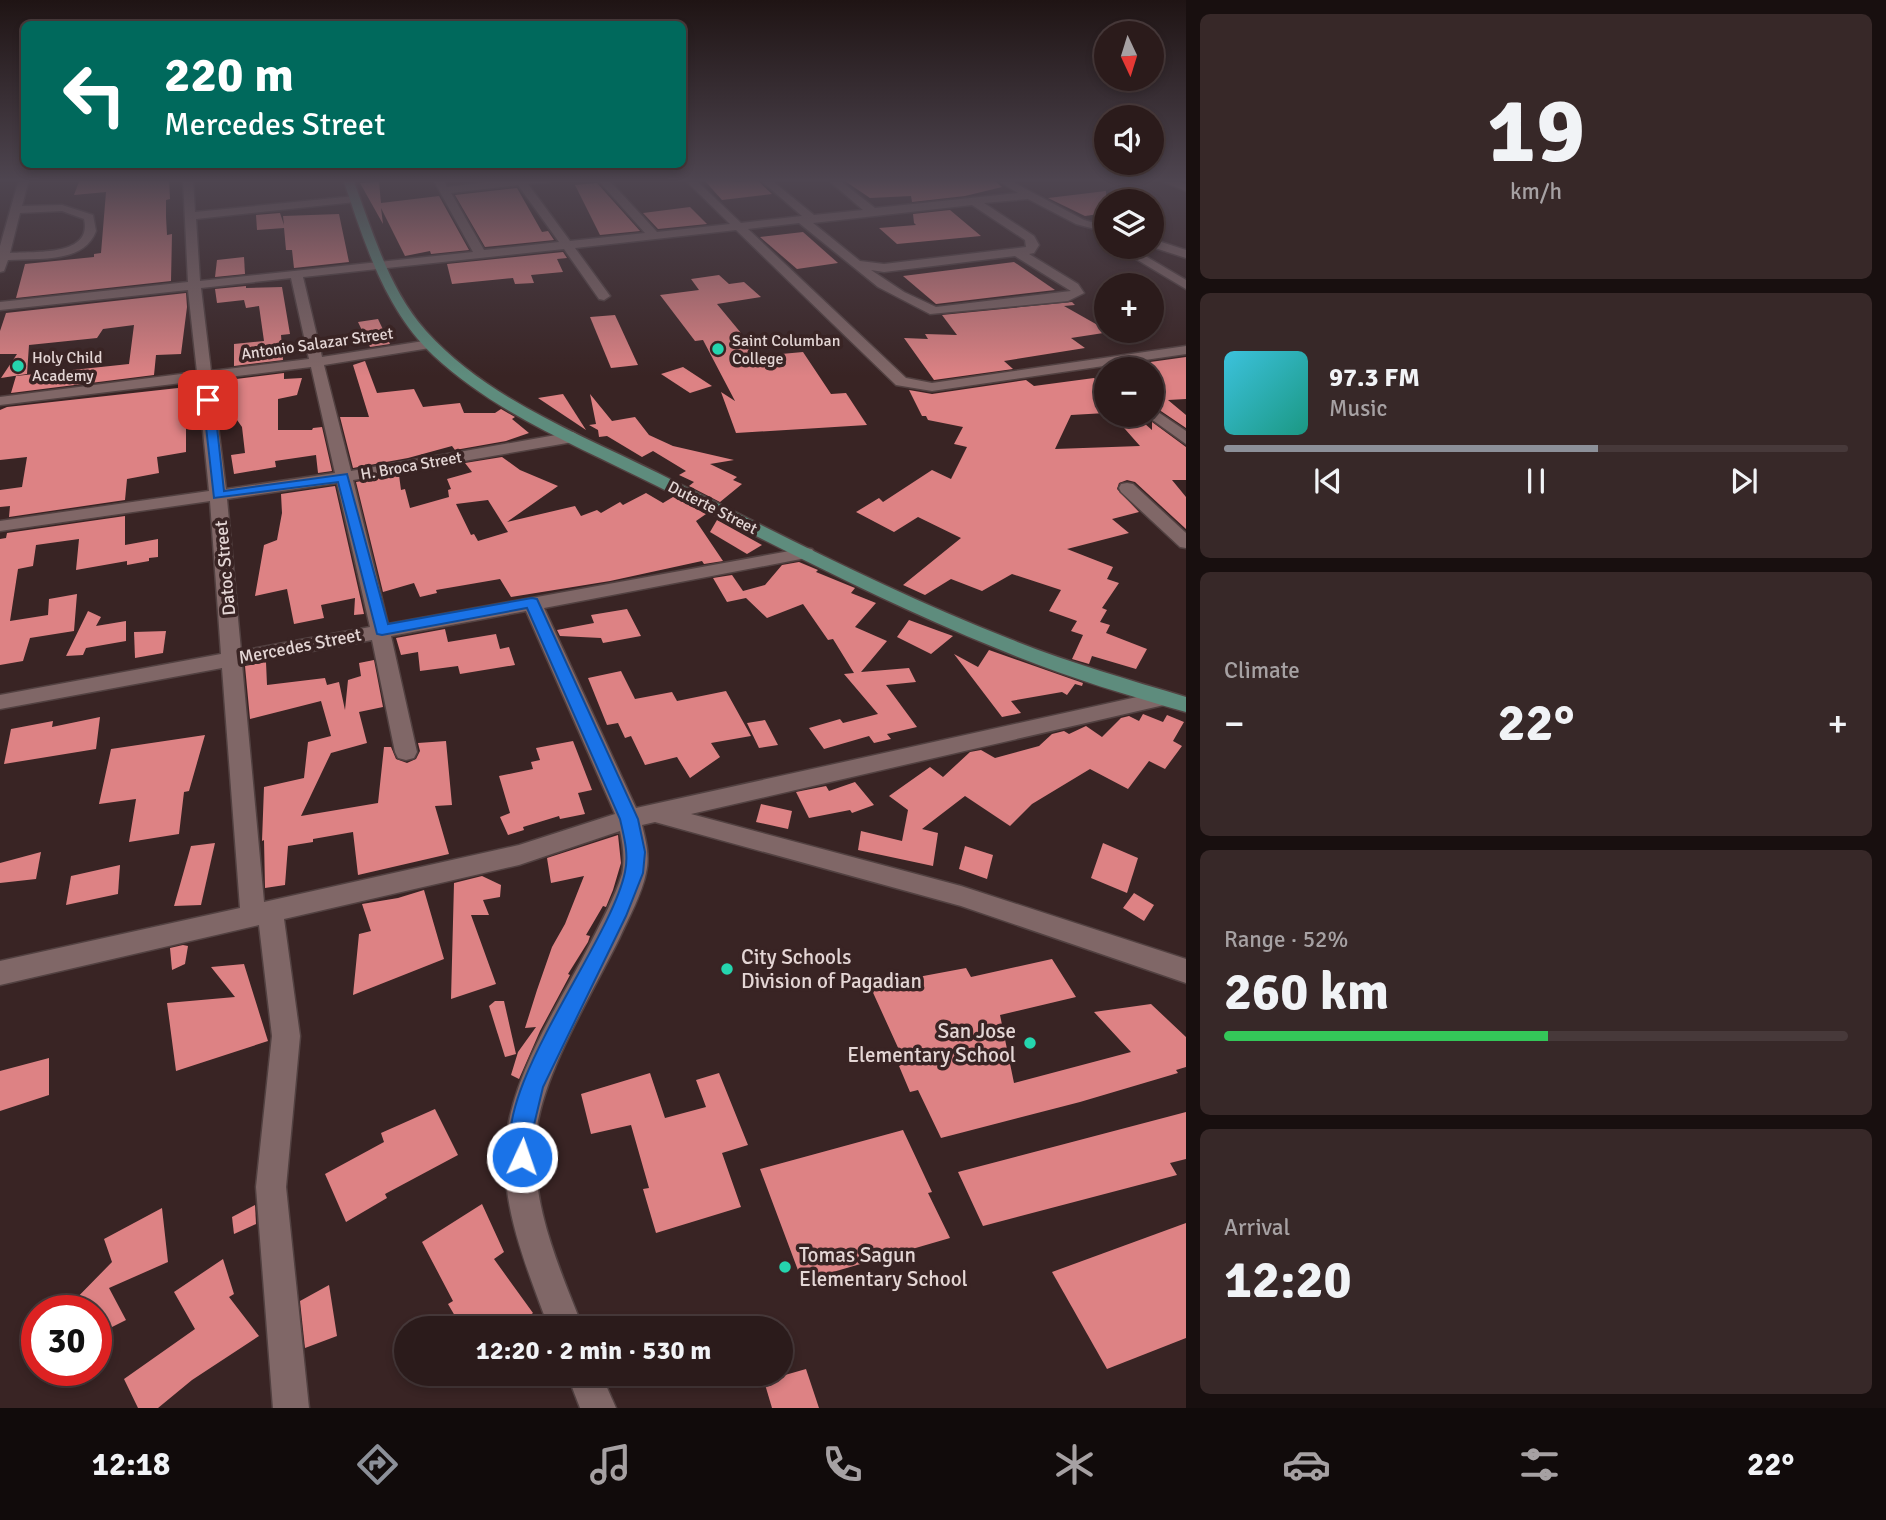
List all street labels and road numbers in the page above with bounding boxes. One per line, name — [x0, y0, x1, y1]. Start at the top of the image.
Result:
street label: Antonio Salazar Street — [240, 323, 395, 365]
street label: H. Broca Street — [359, 447, 464, 485]
street label: Duterte Street — [665, 477, 761, 539]
street label: Datoc Street — [210, 520, 240, 616]
street label: Mercedes Street — [237, 623, 363, 669]

